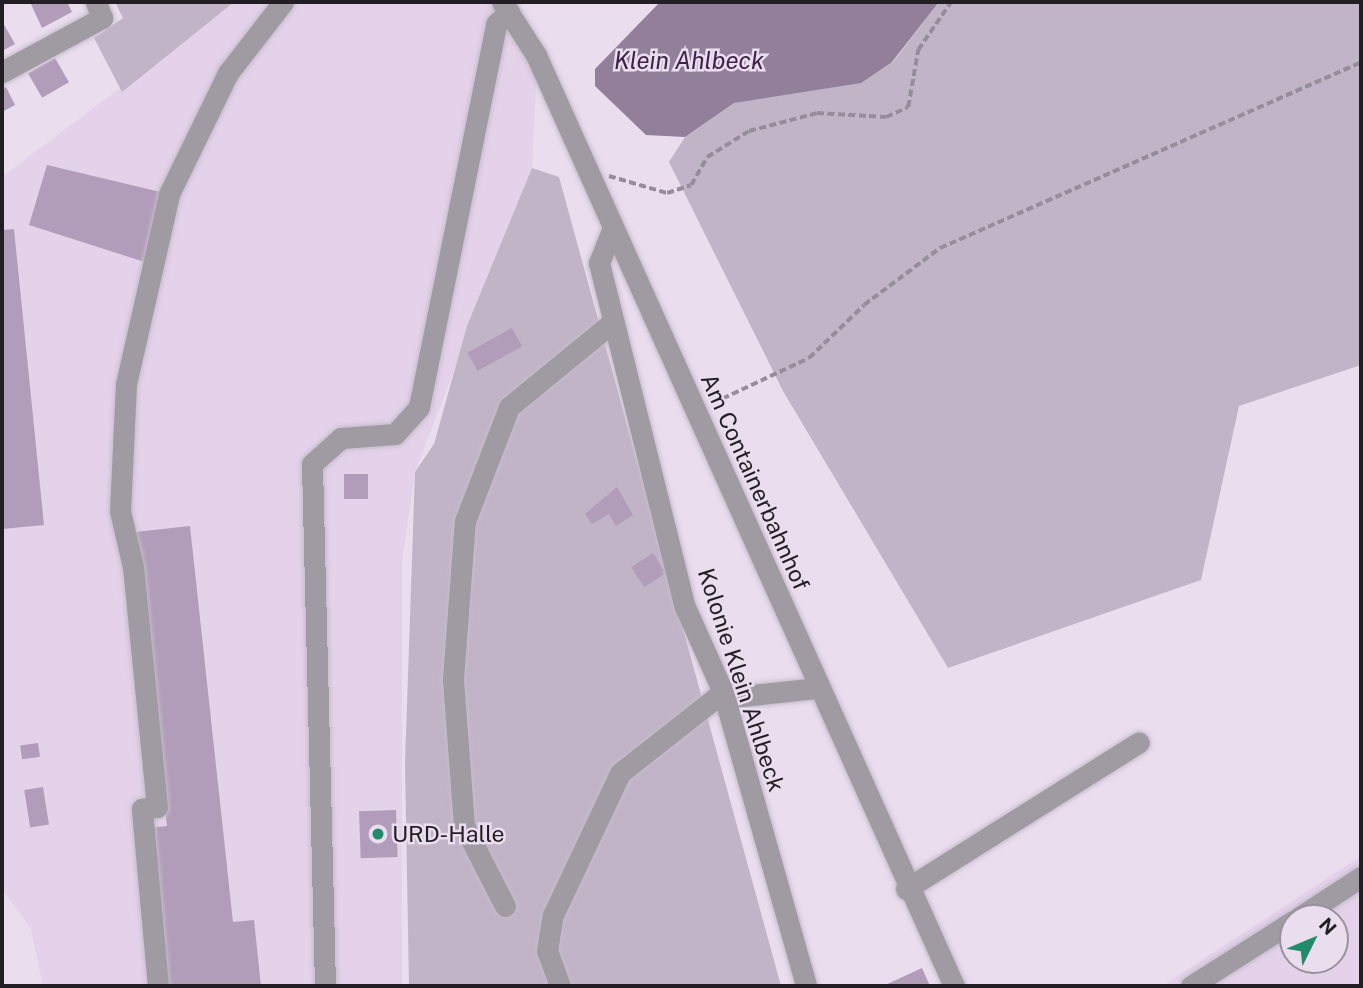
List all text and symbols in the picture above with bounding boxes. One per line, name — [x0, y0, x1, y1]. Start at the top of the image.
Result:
water label: Klein Ahlbeck — [614, 47, 764, 75]
street label: Am Containerbahnhof — [695, 370, 815, 594]
street label: Kolonie Klein Ahlbeck — [692, 565, 790, 795]
place label: URD-Halle — [392, 820, 505, 848]
marker: URD-Halle — [370, 826, 386, 842]
north arrow — [1279, 904, 1349, 974]
text: N — [1315, 913, 1341, 939]

